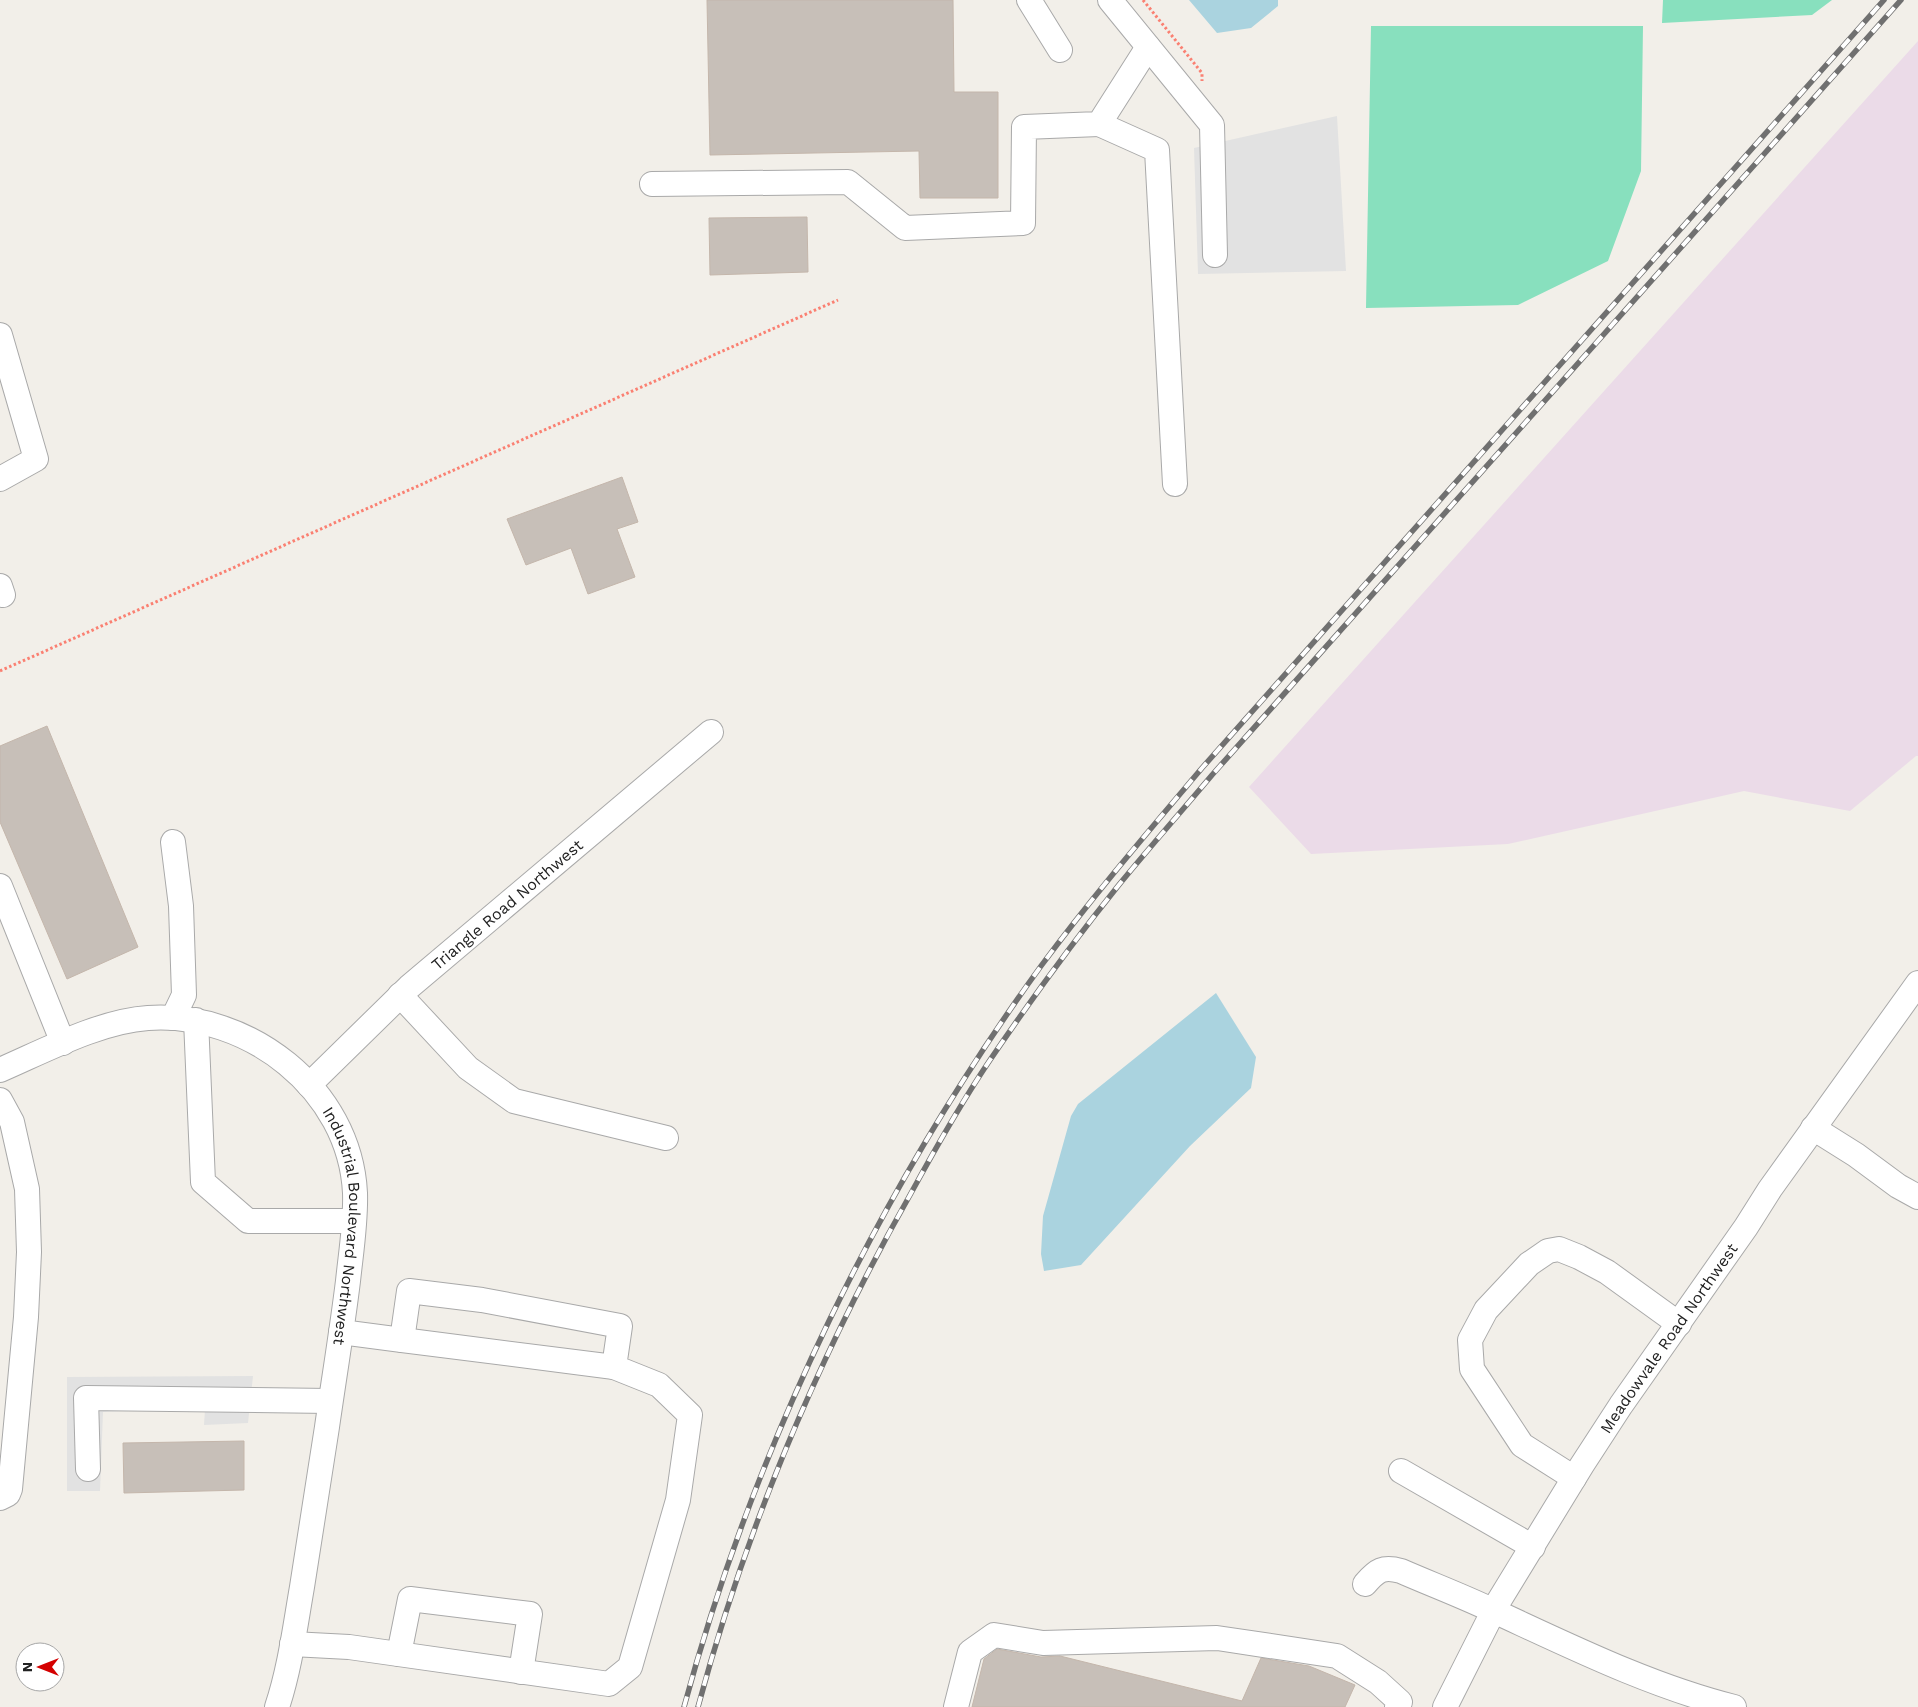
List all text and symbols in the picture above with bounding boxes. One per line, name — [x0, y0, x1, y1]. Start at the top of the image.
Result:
street label: Triangle Road Northwest — [428, 835, 587, 974]
street label: Industrial Boulevard Northwest — [319, 1103, 364, 1347]
street label: Meadowvale Road Northwest — [1596, 1239, 1742, 1437]
north arrow — [15, 1642, 65, 1692]
text: N — [19, 1662, 35, 1672]

